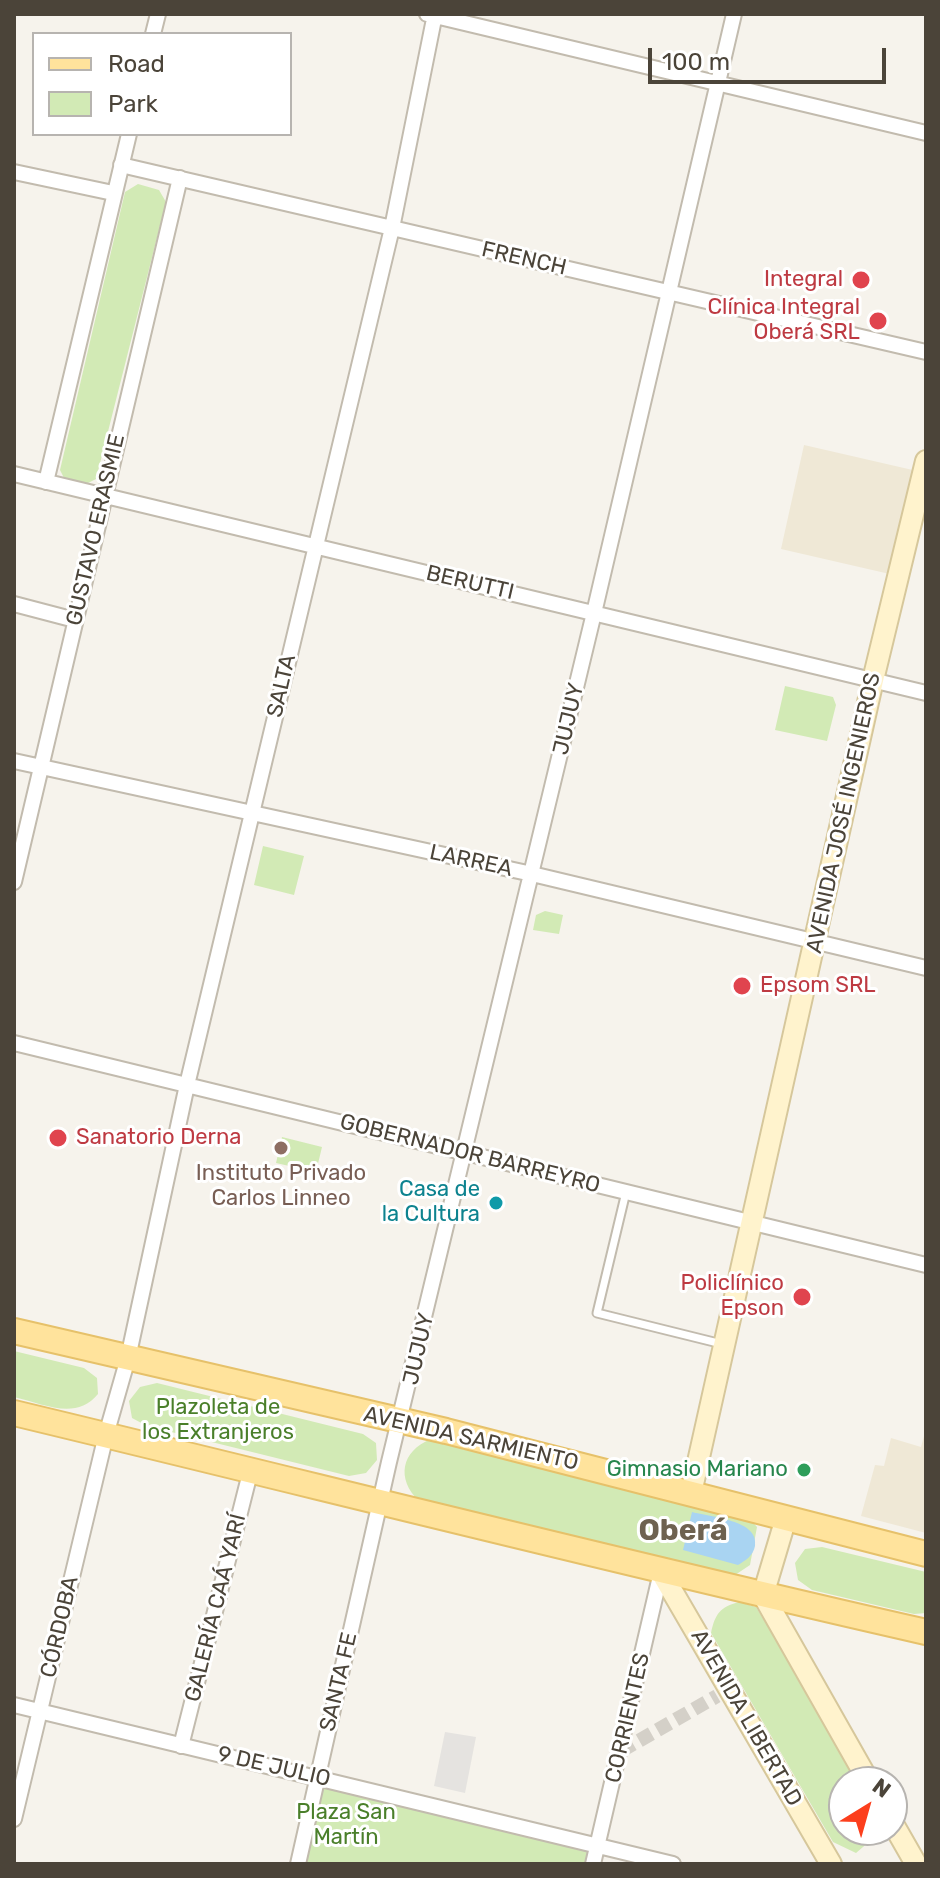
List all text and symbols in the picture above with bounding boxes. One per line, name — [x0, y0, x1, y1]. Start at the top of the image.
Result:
legend — [32, 32, 292, 136]
scale bar — [652, 32, 890, 82]
text: 100 m — [662, 48, 730, 76]
text: Road — [108, 50, 165, 78]
text: Park — [108, 90, 158, 118]
street label: FRENCH — [479, 236, 569, 282]
place label: Integral — [764, 267, 843, 293]
marker: Integral — [850, 269, 872, 291]
place label: Clínica Integral Oberá SRL — [707, 295, 860, 346]
marker: Clínica Integral Oberá SRL — [867, 310, 889, 332]
street label: GUSTAVO ERASMIE — [61, 432, 131, 628]
street label: BERUTTI — [424, 560, 516, 606]
street label: SALTA — [262, 652, 302, 720]
street label: AVENIDA JOSÉ INGENIEROS — [801, 670, 887, 956]
street label: JUJUY — [548, 680, 590, 758]
street label: LARREA — [427, 839, 515, 883]
place label: Epsom SRL — [760, 973, 876, 999]
marker: Epsom SRL — [731, 975, 753, 997]
street label: GOBERNADOR BARREYRO — [337, 1109, 603, 1199]
place label: Sanatorio Derna — [76, 1125, 241, 1151]
marker: Sanatorio Derna — [47, 1127, 69, 1149]
marker: Instituto Privado Carlos Linneo — [272, 1139, 290, 1157]
place label: Instituto Privado Carlos Linneo — [196, 1161, 366, 1212]
place label: Casa de la Cultura — [382, 1177, 480, 1228]
marker: Casa de la Cultura — [487, 1194, 505, 1212]
place label: Policlínico Epson — [680, 1271, 784, 1322]
marker: Policlínico Epson — [791, 1286, 813, 1308]
street label: JUJUY — [398, 1310, 440, 1388]
park label: Plazoleta de los Extranjeros — [142, 1395, 294, 1446]
street label: AVENIDA SARMIENTO — [361, 1401, 581, 1477]
place label: Gimnasio Mariano — [607, 1457, 788, 1483]
marker: Gimnasio Mariano — [795, 1461, 813, 1479]
street label: GALERÍA CAÁ YARÍ — [180, 1511, 252, 1705]
district label: Oberá — [638, 1513, 728, 1549]
street label: CÓRDOBA — [36, 1574, 84, 1680]
street label: AVENIDA LIBERTAD — [685, 1625, 807, 1811]
street label: SANTA FE — [315, 1630, 363, 1734]
street label: CORRIENTES — [600, 1650, 656, 1786]
street label: 9 DE JULIO — [215, 1741, 333, 1793]
north arrow — [828, 1766, 908, 1846]
text: N — [867, 1772, 896, 1804]
park label: Plaza San Martín — [296, 1800, 396, 1852]

